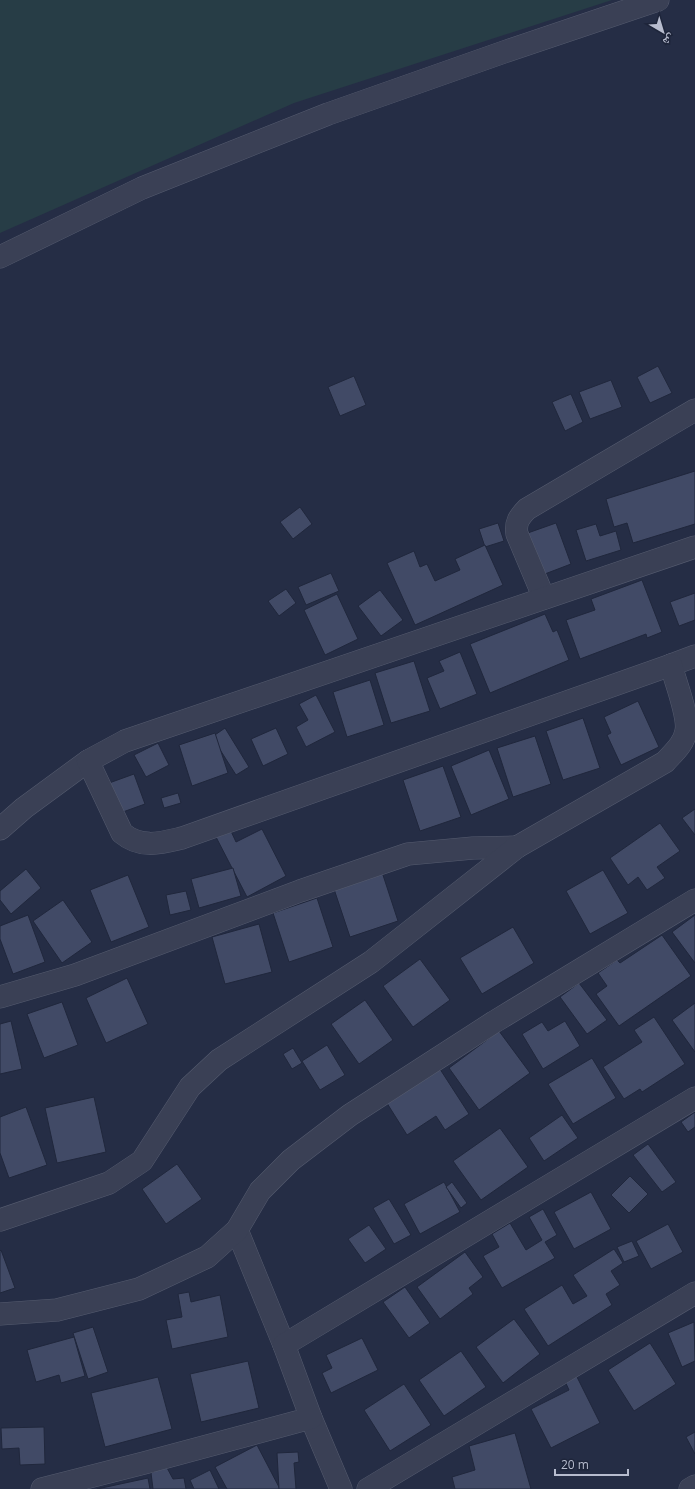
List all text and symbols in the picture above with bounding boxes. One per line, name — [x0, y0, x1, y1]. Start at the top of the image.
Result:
north arrow — [643, 12, 683, 52]
text: ش — [659, 30, 679, 50]
scale bar — [555, 1451, 628, 1477]
text: 20 m — [561, 1456, 589, 1473]

